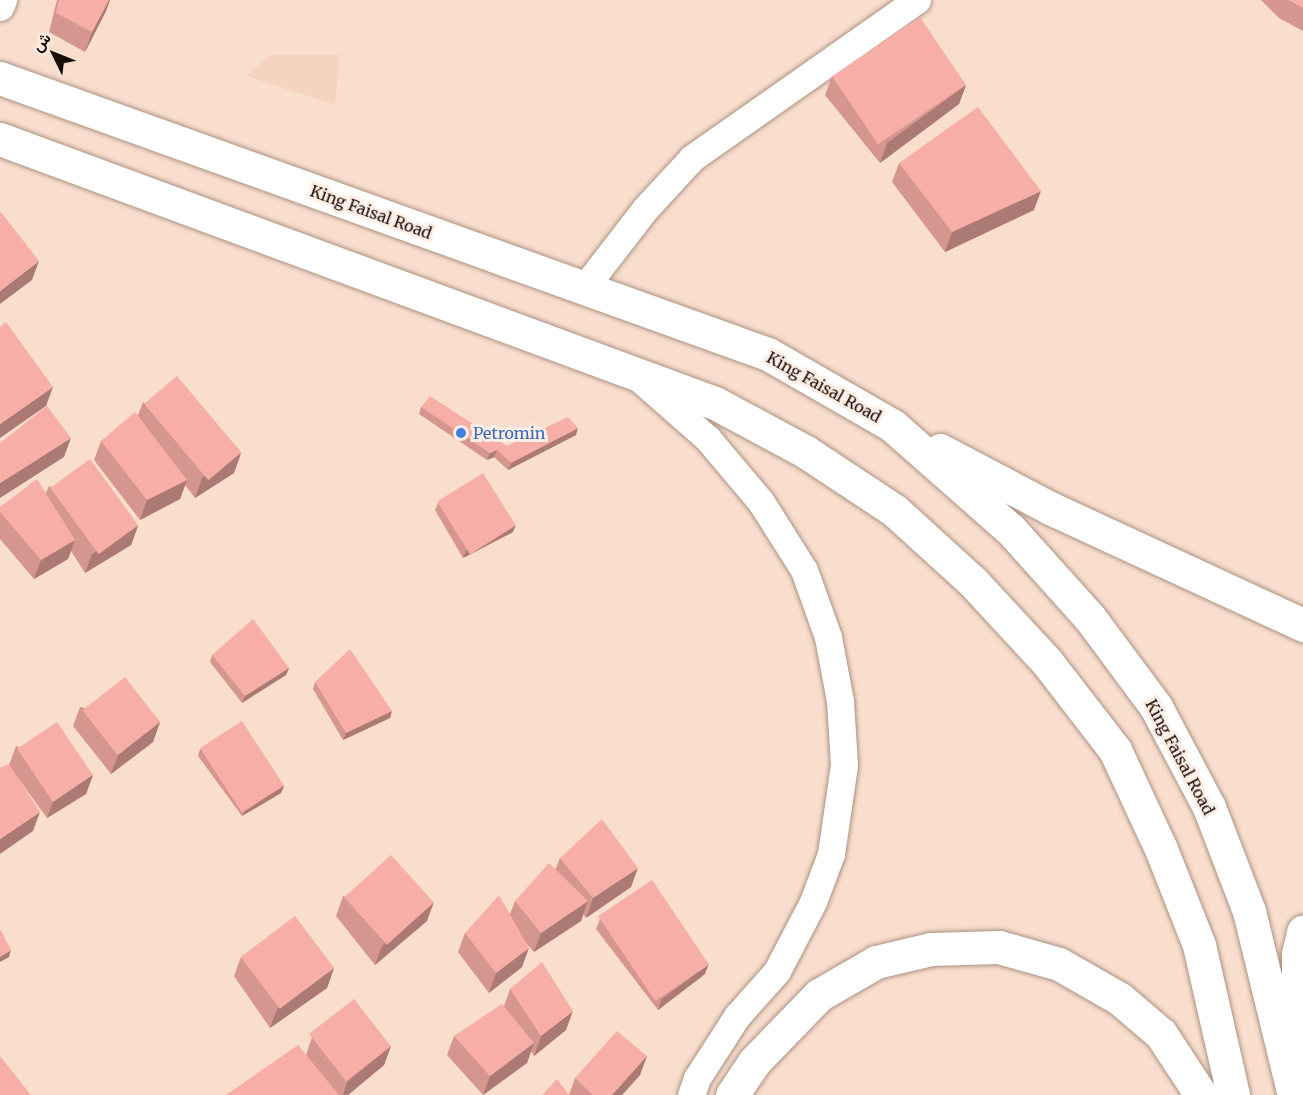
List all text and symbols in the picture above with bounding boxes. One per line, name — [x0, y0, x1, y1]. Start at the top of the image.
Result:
north arrow — [24, 24, 84, 84]
text: ش — [27, 28, 55, 56]
street label: King Faisal Road — [308, 181, 434, 243]
street label: King Faisal Road — [763, 348, 885, 426]
place label: Petromin — [473, 423, 545, 443]
marker: Petromin — [454, 426, 468, 440]
street label: King Faisal Road — [1141, 696, 1219, 818]

